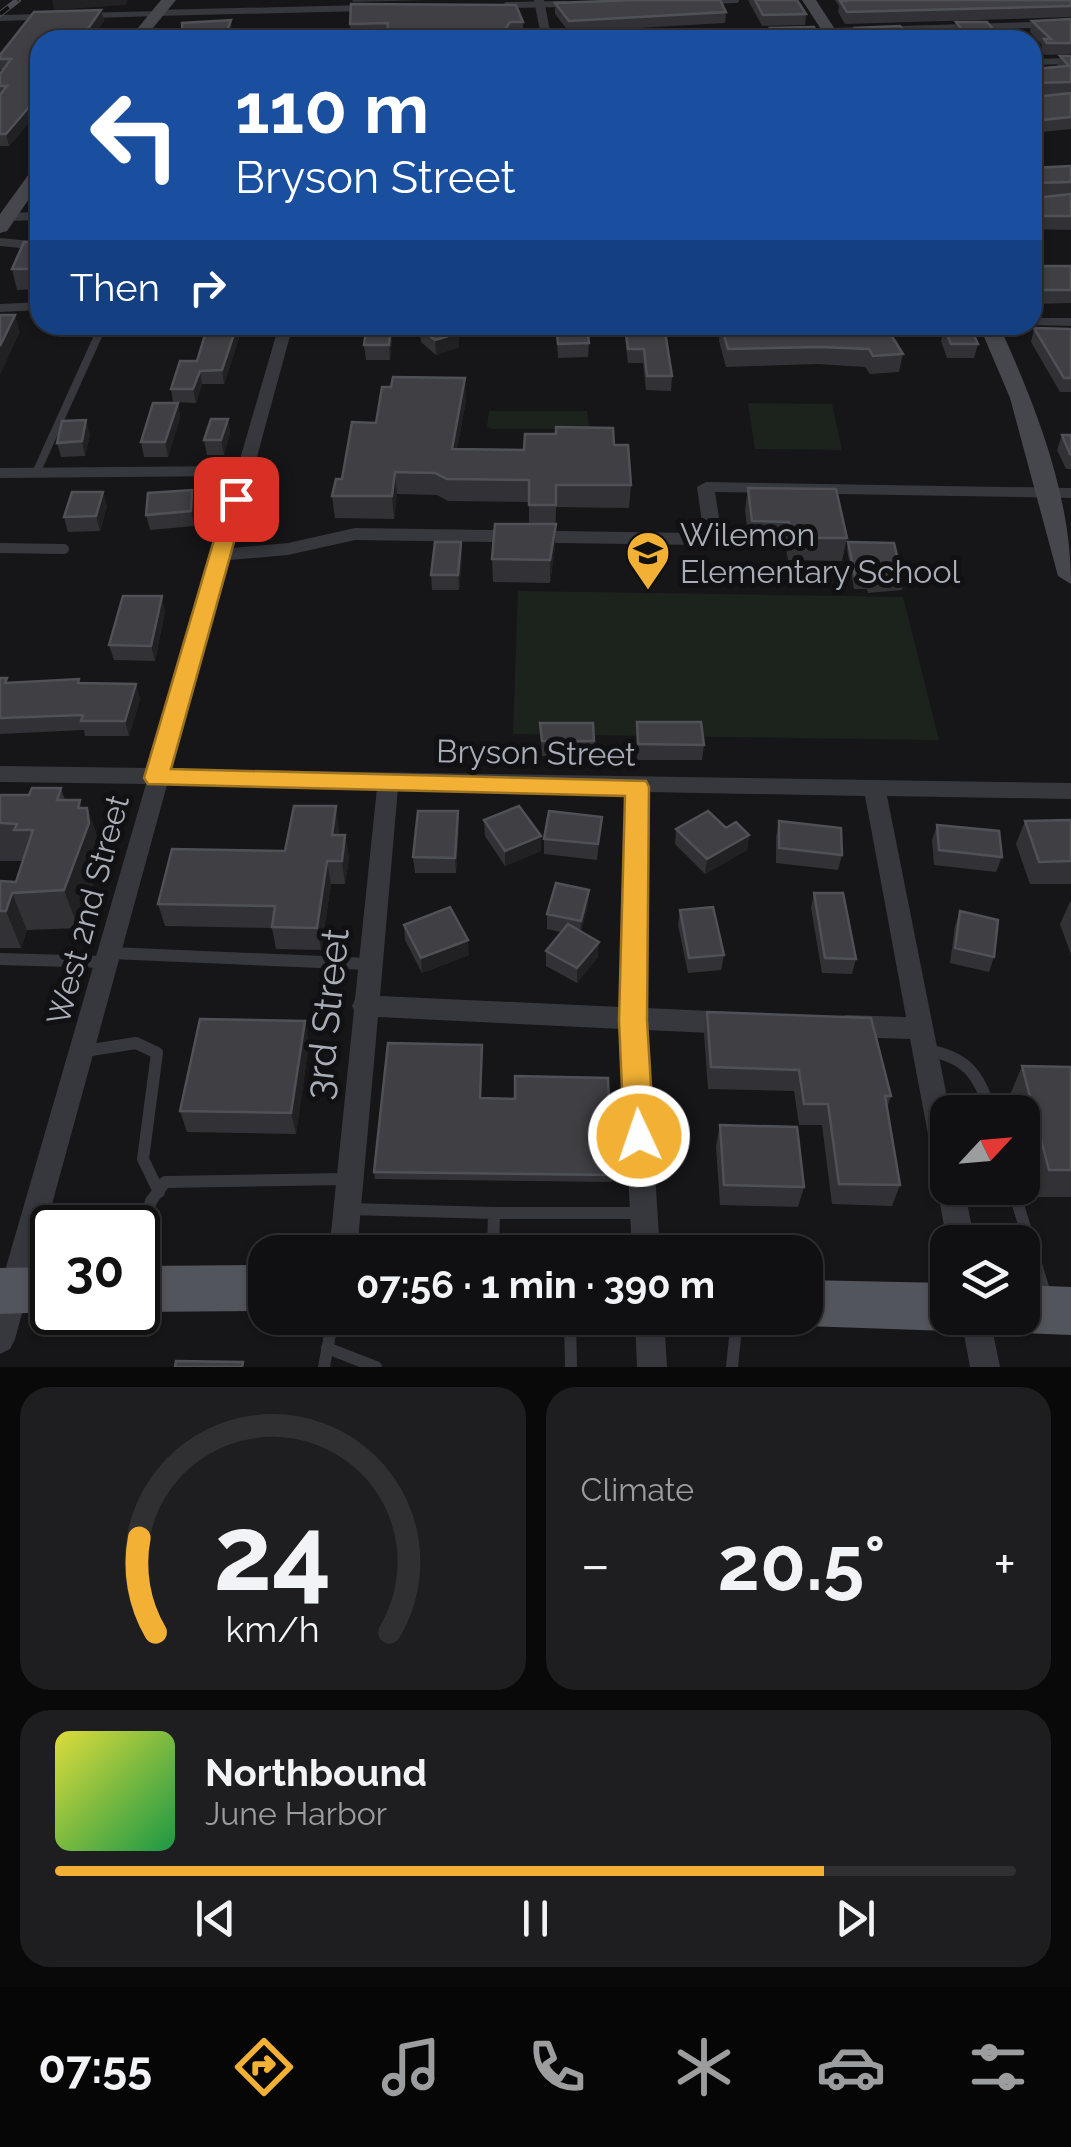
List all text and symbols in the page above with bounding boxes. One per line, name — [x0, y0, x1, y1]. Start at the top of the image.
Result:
text: 110 m — [235, 67, 429, 149]
icon: left — [70, 70, 200, 200]
text: Bryson Street — [235, 151, 516, 204]
icon: right — [180, 260, 235, 315]
text: Then — [70, 265, 160, 310]
pin — [194, 457, 279, 542]
icon: arrive — [209, 472, 264, 527]
place label: Wilemon Elementary School — [680, 516, 960, 590]
school or university icon: Wilemon Elementary School — [625, 530, 671, 591]
street label: Bryson Street — [436, 732, 636, 773]
street label: West 2nd Street — [39, 791, 136, 1029]
street label: 3rd Street — [295, 926, 358, 1102]
position arrow — [587, 1084, 691, 1188]
north arrow — [930, 1095, 1040, 1205]
map controls — [930, 1095, 1040, 1335]
speed limit sign: 30 — [30, 1205, 160, 1335]
button: layers — [930, 1225, 1040, 1335]
text: 07:56 · 1 min · 390 m — [356, 1262, 715, 1307]
text: Climate — [581, 1471, 694, 1508]
text: 24 — [214, 1492, 332, 1614]
text: 20.5° — [718, 1519, 886, 1608]
text: − — [581, 1532, 610, 1597]
text: + — [993, 1532, 1016, 1597]
text: km/h — [226, 1608, 320, 1650]
text: Northbound — [205, 1750, 427, 1795]
text: June Harbor — [205, 1795, 387, 1832]
icon: previous — [188, 1891, 243, 1946]
icon: pause — [508, 1891, 563, 1946]
icon: next — [828, 1891, 883, 1946]
icon: directions — [229, 2032, 299, 2102]
icon: music — [376, 2032, 446, 2102]
icon: phone — [522, 2032, 592, 2102]
icon: climate — [669, 2032, 739, 2102]
icon: car — [816, 2032, 886, 2102]
icon: filters — [963, 2032, 1033, 2102]
text: 07:55 — [38, 2041, 152, 2094]

